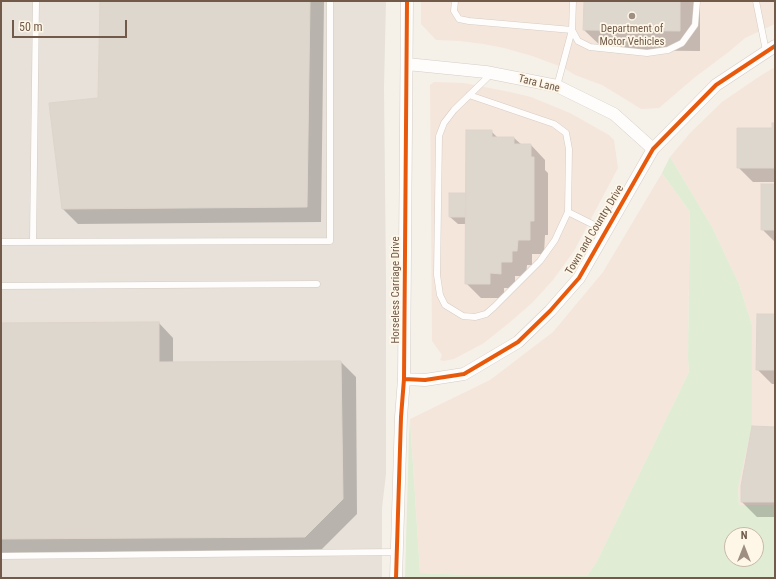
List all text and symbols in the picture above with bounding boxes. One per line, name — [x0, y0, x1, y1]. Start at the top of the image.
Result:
marker: Department of Motor Vehicles — [627, 11, 637, 21]
scale bar — [14, 12, 129, 38]
text: 50 m — [19, 20, 43, 34]
place label: Department of Motor Vehicles — [599, 22, 665, 48]
street label: Tara Lane — [517, 72, 561, 96]
street label: Town and Country Drive — [563, 183, 627, 277]
street label: Horseless Carriage Drive — [389, 236, 403, 344]
north arrow — [724, 527, 764, 567]
text: N — [741, 529, 747, 542]

